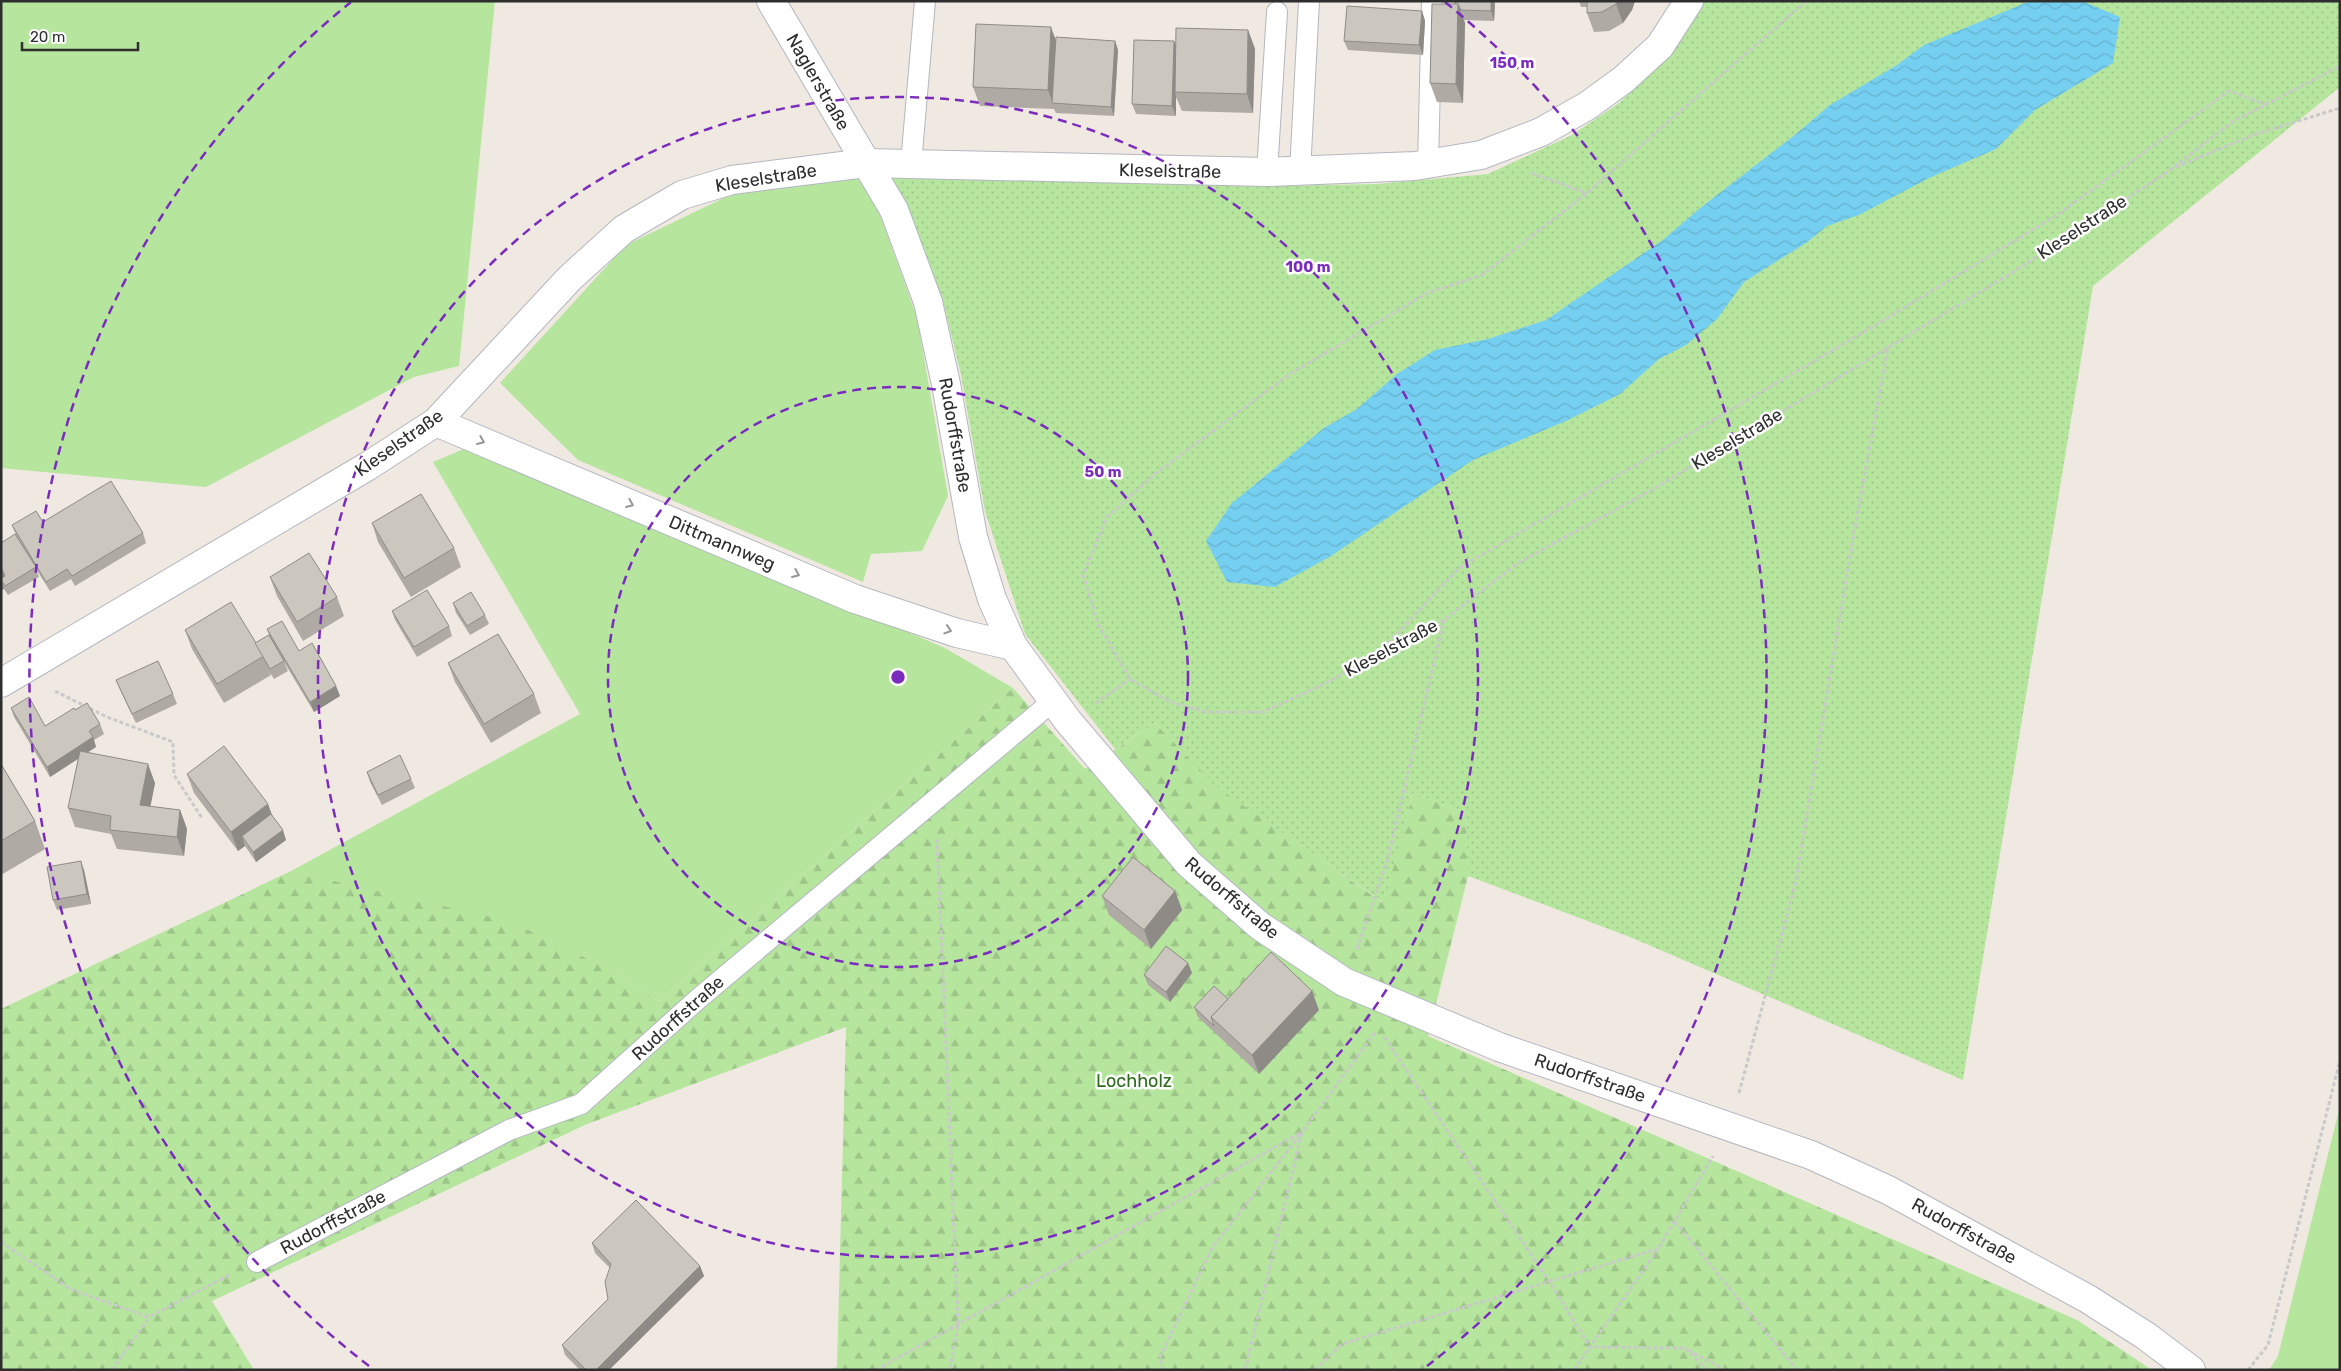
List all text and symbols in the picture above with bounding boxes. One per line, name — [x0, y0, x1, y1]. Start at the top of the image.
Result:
scale bar — [22, 20, 139, 52]
text: 20 m — [30, 28, 65, 46]
street label: Naglerstraße — [781, 30, 855, 134]
text: 150 m — [1490, 54, 1534, 72]
street label: Kleselstraße — [714, 159, 818, 197]
street label: Kleselstraße — [1119, 159, 1221, 183]
street label: Kleselstraße — [2033, 190, 2131, 264]
text: 100 m — [1286, 258, 1330, 276]
street label: Rudorffstraße — [934, 376, 976, 494]
street label: Kleselstraße — [1687, 403, 1787, 475]
street label: Kleselstraße — [351, 405, 447, 481]
one-way arrow — [476, 434, 485, 445]
text: 50 m — [1085, 463, 1121, 481]
one-way arrow — [625, 498, 634, 509]
street label: Dittmannweg — [665, 511, 779, 575]
one-way arrow — [791, 568, 800, 579]
street label: Kleselstraße — [1341, 614, 1441, 682]
one-way arrow — [944, 625, 952, 635]
centre of rings — [889, 668, 907, 686]
street label: Rudorffstraße — [1180, 852, 1284, 944]
street label: Rudorffstraße — [627, 971, 729, 1065]
street label: Rudorffstraße — [1531, 1049, 1649, 1107]
park label: Lochholz — [1096, 1070, 1172, 1092]
street label: Rudorffstraße — [276, 1185, 390, 1259]
street label: Rudorffstraße — [1908, 1193, 2020, 1269]

